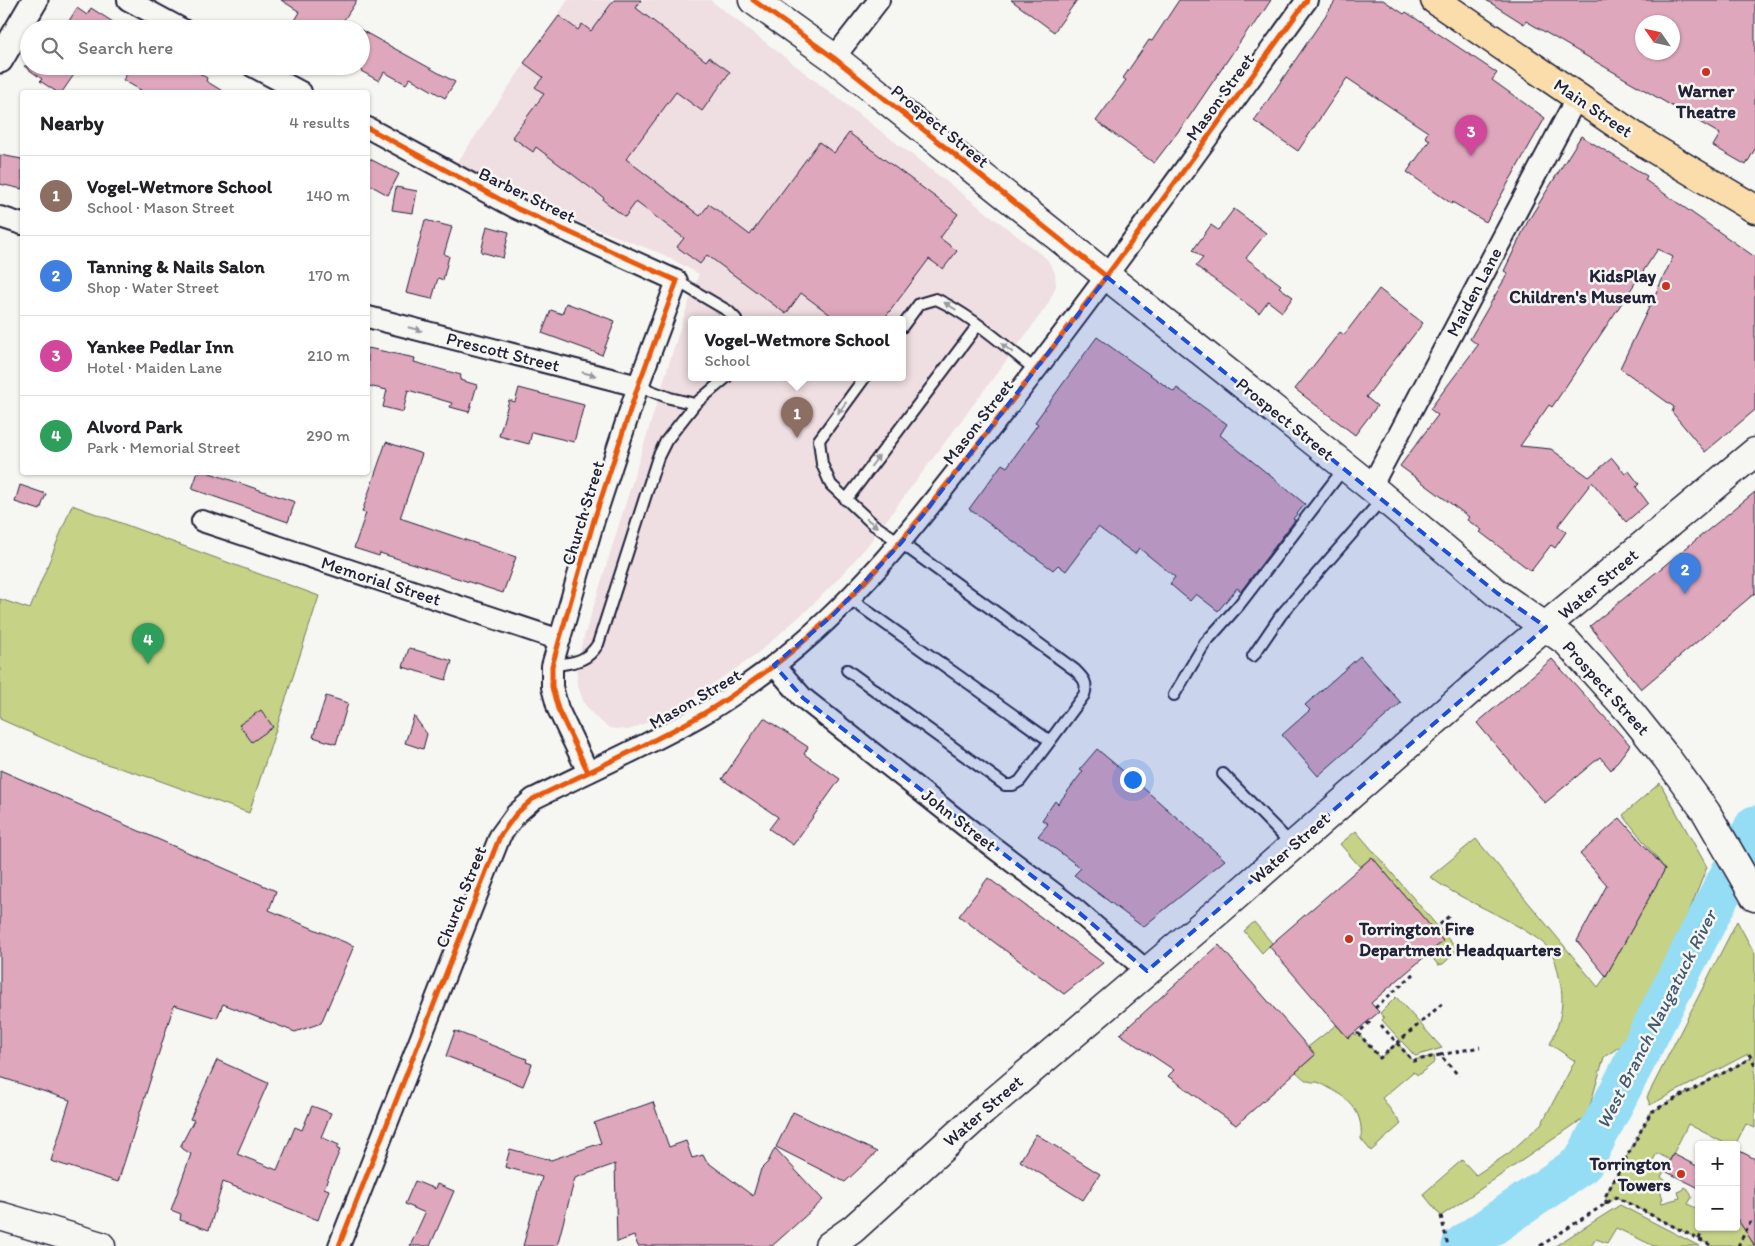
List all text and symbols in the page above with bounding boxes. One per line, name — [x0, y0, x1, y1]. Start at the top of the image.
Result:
north arrow — [1635, 15, 1680, 60]
search box — [20, 20, 370, 75]
icon: search — [38, 34, 66, 62]
text: Search here — [78, 36, 173, 59]
street label: Mason Street — [1181, 49, 1259, 145]
marker: Warner Theatre — [1700, 66, 1712, 78]
street label: Main Street — [1549, 74, 1637, 143]
street label: Prospect Street — [887, 80, 994, 172]
place label: Warner Theatre — [1675, 80, 1736, 123]
text: Nearby — [40, 110, 104, 135]
text: 4 results — [289, 113, 350, 132]
pin: 3 — [1455, 115, 1487, 156]
street label: Barber Street — [475, 162, 579, 228]
text: Vogel-Wetmore School — [87, 175, 272, 198]
text: 1 — [52, 186, 60, 205]
text: 140 m — [306, 186, 350, 205]
text: School · Mason Street — [87, 198, 235, 217]
street label: Maiden Lane — [1441, 244, 1507, 340]
text: Tanning & Nails Salon — [87, 255, 265, 278]
place label: KidsPlay Children's Museum — [1509, 265, 1657, 308]
text: 2 — [52, 266, 60, 285]
text: 170 m — [308, 266, 350, 285]
text: Shop · Water Street — [87, 278, 219, 297]
marker: KidsPlay Children's Museum — [1660, 280, 1672, 292]
one-way arrow — [943, 302, 956, 311]
popup — [688, 316, 906, 381]
one-way arrow — [407, 326, 422, 334]
street label: Prescott Street — [444, 327, 562, 377]
text: Vogel-Wetmore School — [704, 328, 890, 351]
text: Yankee Pedlar Inn — [87, 335, 234, 358]
one-way arrow — [1001, 342, 1014, 353]
text: 3 — [52, 346, 60, 365]
text: 210 m — [307, 346, 350, 365]
text: School — [704, 351, 750, 370]
text: Hotel · Maiden Lane — [87, 358, 222, 377]
one-way arrow — [582, 370, 597, 378]
street label: Prospect Street — [1232, 373, 1339, 465]
street label: Mason Street — [938, 375, 1018, 469]
pin: 1 — [781, 397, 813, 438]
one-way arrow — [837, 401, 847, 415]
text: Alvord Park — [87, 415, 183, 438]
text: 4 — [51, 426, 61, 445]
text: 290 m — [306, 426, 350, 445]
text: Park · Memorial Street — [87, 438, 240, 457]
one-way arrow — [870, 455, 881, 468]
street label: Church Street — [557, 458, 609, 568]
one-way arrow — [865, 518, 879, 528]
street label: Water Street — [1553, 544, 1643, 624]
street label: Memorial Street — [318, 551, 444, 611]
pin: 2 — [1669, 553, 1701, 594]
pin: 4 — [132, 623, 164, 664]
street label: Prospect Street — [1558, 636, 1654, 740]
street label: Mason Street — [645, 664, 745, 734]
your location — [1120, 767, 1146, 793]
street label: John Street — [917, 784, 1001, 856]
street label: Water Street — [1246, 807, 1334, 889]
street label: Church Street — [431, 843, 492, 951]
water label: West Branch Naugatuck River — [1591, 904, 1723, 1132]
place label: Torrington Fire Department Headquarters — [1358, 918, 1561, 961]
marker: Torrington Fire Department Headquarters — [1343, 933, 1355, 945]
street label: Water Street — [939, 1070, 1027, 1152]
map controls — [1695, 1141, 1740, 1231]
button: + — [1695, 1141, 1740, 1186]
place label: Torrington Towers — [1588, 1153, 1672, 1196]
marker: Torrington Towers — [1675, 1168, 1687, 1180]
button: − — [1695, 1186, 1740, 1231]

